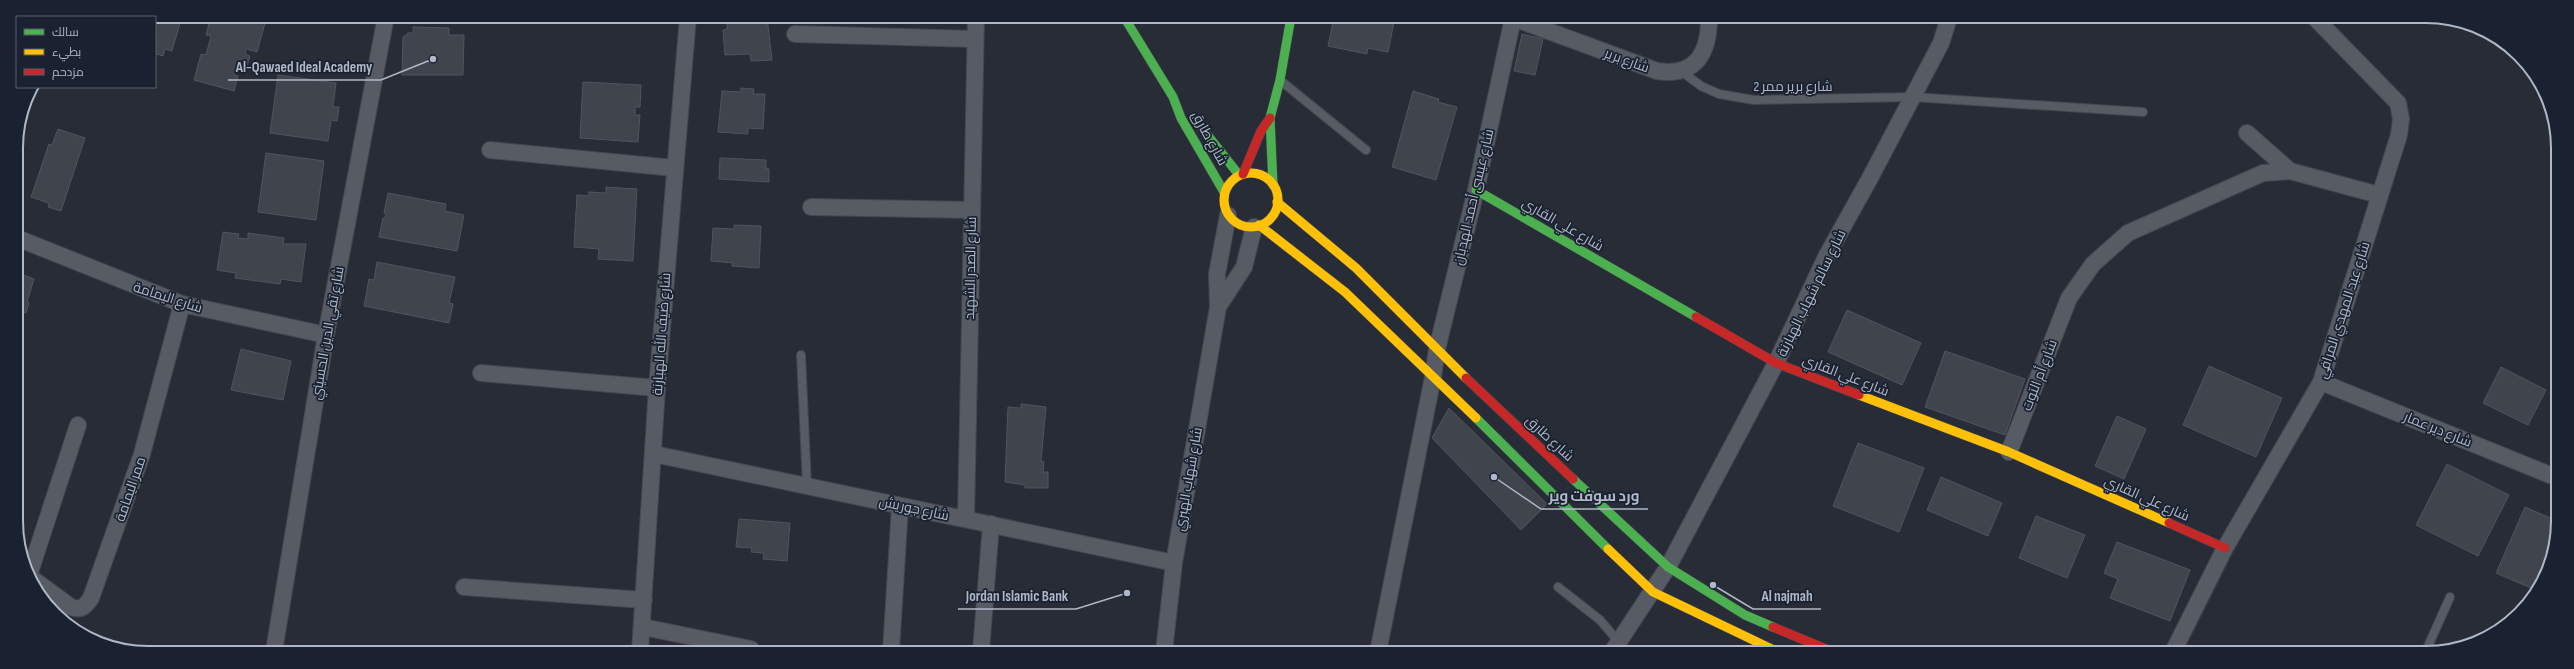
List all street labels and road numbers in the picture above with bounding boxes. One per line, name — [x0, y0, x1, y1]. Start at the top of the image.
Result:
street label: شارع برير — [1601, 44, 1652, 76]
street label: شارع برير ممر 2 — [1753, 78, 1833, 95]
street label: شارع طارق — [1188, 108, 1231, 168]
street label: شارع عيسى أحمد الهدبان — [1449, 127, 1497, 267]
street label: شارع علي القاري — [1517, 194, 1607, 257]
street label: شارع الصدر الشهيد — [961, 216, 980, 320]
street label: شارع سالم شهاب الهبارنة — [1773, 227, 1850, 360]
street label: شارع عبد المهدي المرافي — [2313, 239, 2377, 382]
street label: شارع تقي الدين الحسيني — [307, 265, 351, 402]
street label: شارع ضيف الله الهبارنة — [648, 272, 674, 396]
street label: شارع اليمامة — [131, 278, 205, 317]
street label: شارع أم التوت — [2017, 337, 2062, 414]
street label: شارع علي القاري — [1799, 351, 1892, 403]
street label: شارع دير عمار — [2400, 408, 2474, 451]
street label: شارع طارق — [1522, 412, 1577, 465]
street label: شارع شهاب الهبري — [1171, 426, 1209, 533]
street label: ممر اليمامة — [111, 455, 149, 524]
street label: شارع علي القاري — [2100, 472, 2192, 528]
street label: شارع جوريش — [877, 493, 950, 524]

